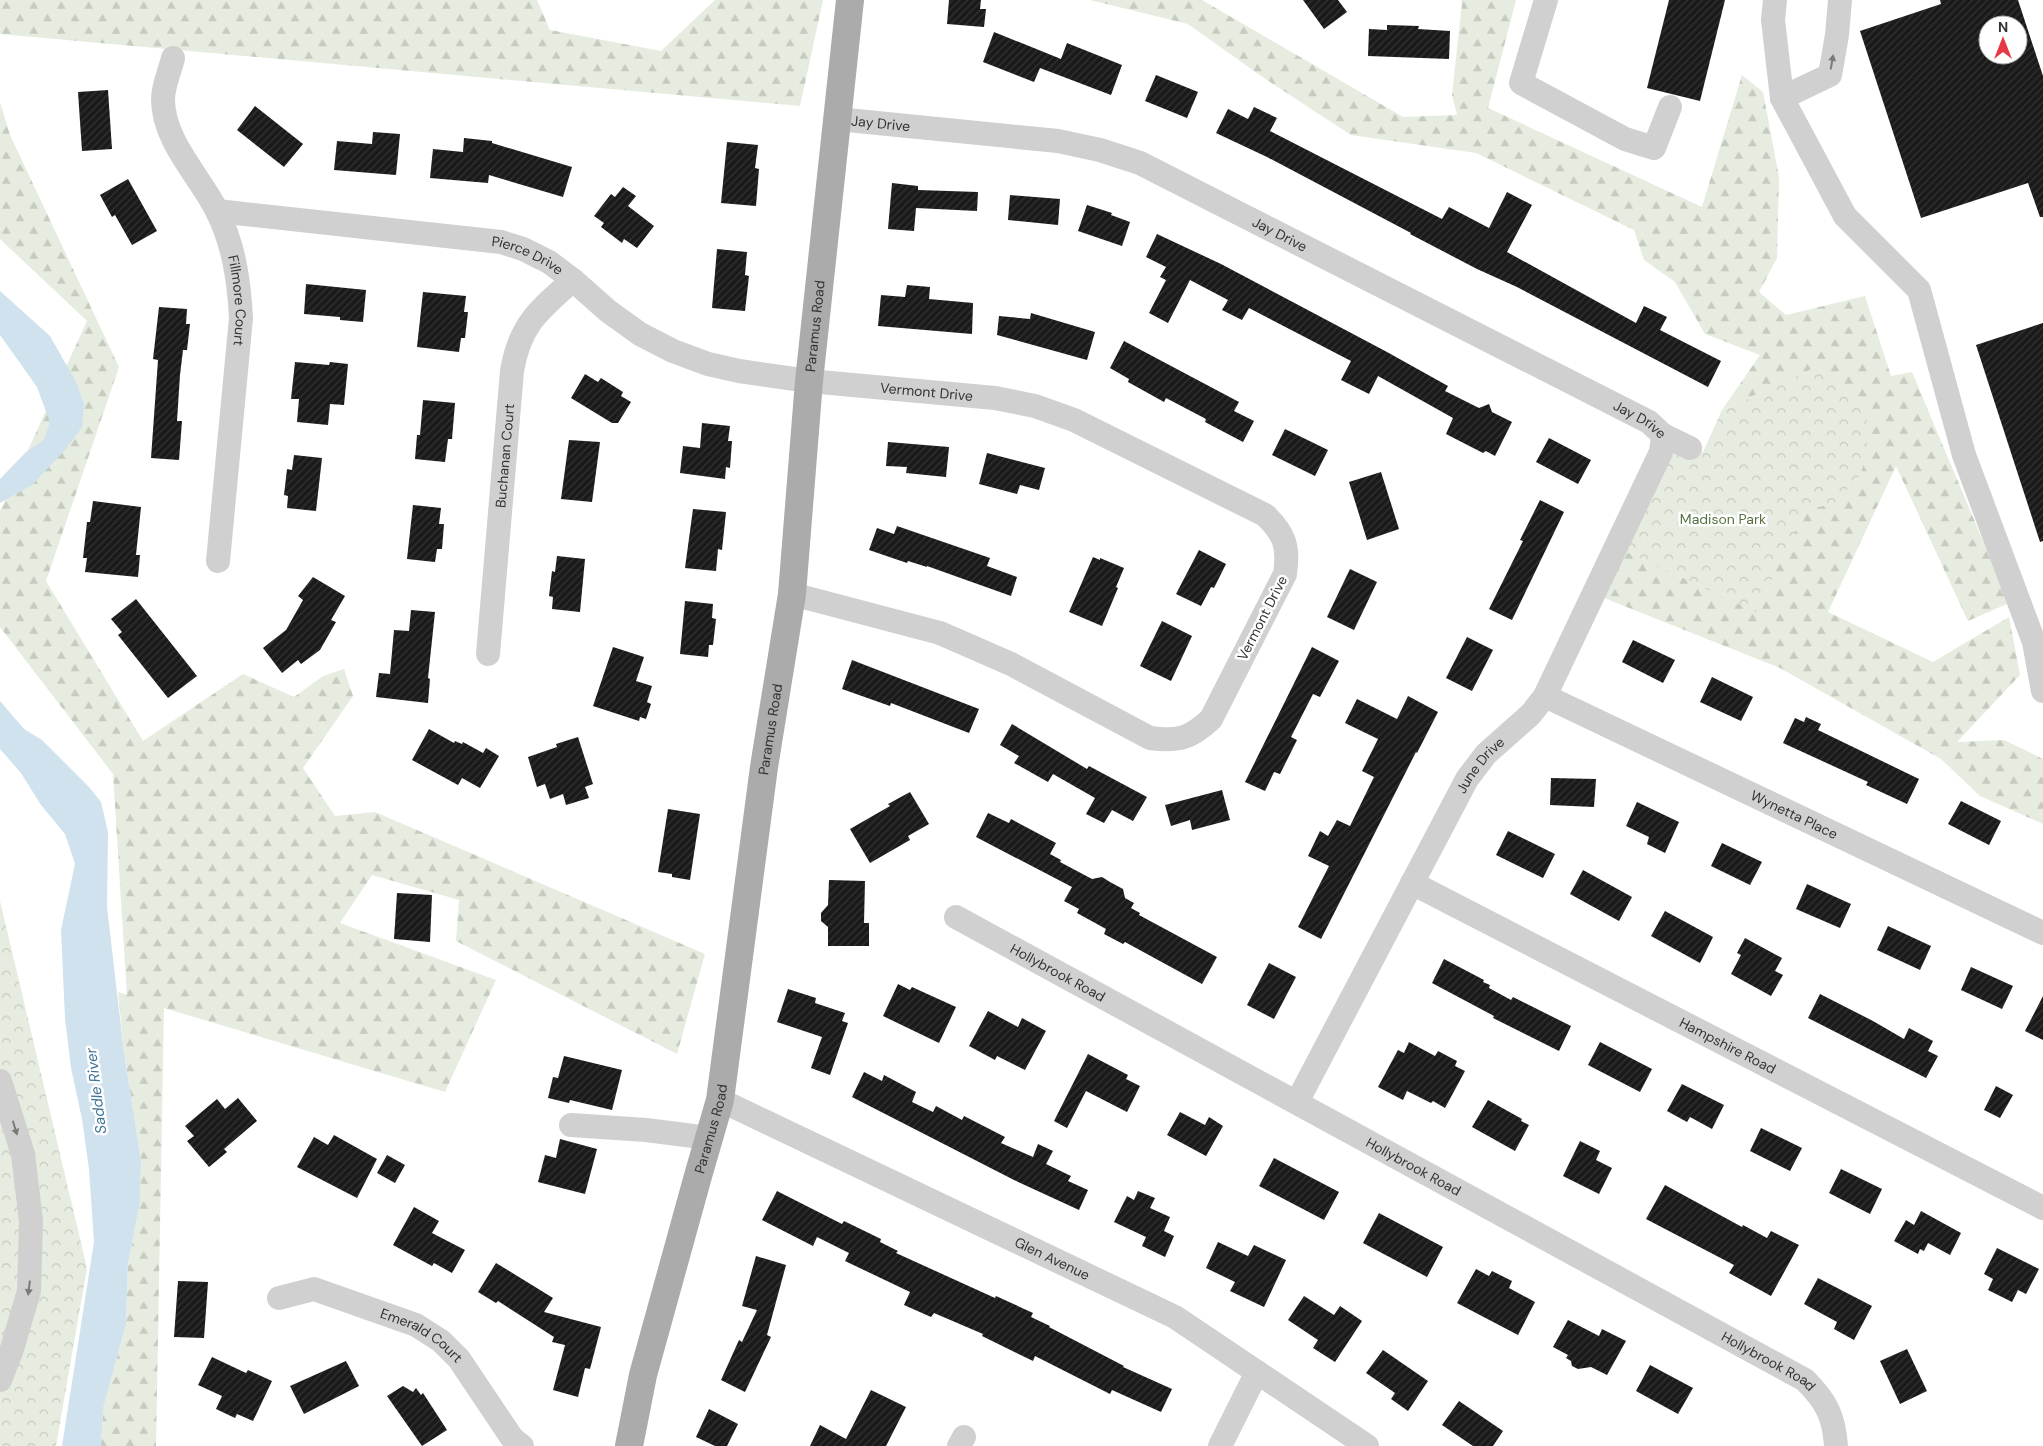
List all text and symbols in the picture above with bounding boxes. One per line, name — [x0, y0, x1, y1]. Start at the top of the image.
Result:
north arrow — [1978, 15, 2028, 65]
text: N — [1998, 18, 2008, 36]
one-way arrow — [1829, 54, 1837, 70]
street label: Jay Drive — [850, 111, 911, 135]
street label: Jay Drive — [1249, 213, 1310, 256]
street label: Pierce Drive — [491, 232, 567, 279]
street label: Fillmore Court — [224, 253, 250, 347]
street label: Paramus Road — [801, 279, 829, 373]
street label: Vermont Drive — [879, 379, 974, 405]
street label: Jay Drive — [1610, 396, 1670, 442]
street label: Buchanan Court — [491, 403, 518, 509]
park label: Madison Park — [1680, 510, 1766, 528]
street label: Vermont Drive — [1233, 573, 1291, 663]
street label: Paramus Road — [754, 682, 786, 776]
street label: June Drive — [1452, 733, 1508, 796]
street label: Wynetta Place — [1748, 786, 1841, 843]
street label: Hollybrook Road — [1007, 939, 1109, 1006]
street label: Hampshire Road — [1676, 1013, 1779, 1078]
water label: Saddle River — [81, 1047, 111, 1135]
street label: Paramus Road — [690, 1083, 731, 1176]
one-way arrow — [11, 1121, 19, 1136]
street label: Hollybrook Road — [1363, 1133, 1464, 1200]
street label: Glen Avenue — [1012, 1233, 1093, 1284]
one-way arrow — [24, 1281, 32, 1297]
street label: Emerald Court — [378, 1304, 466, 1366]
street label: Hollybrook Road — [1718, 1327, 1820, 1395]

